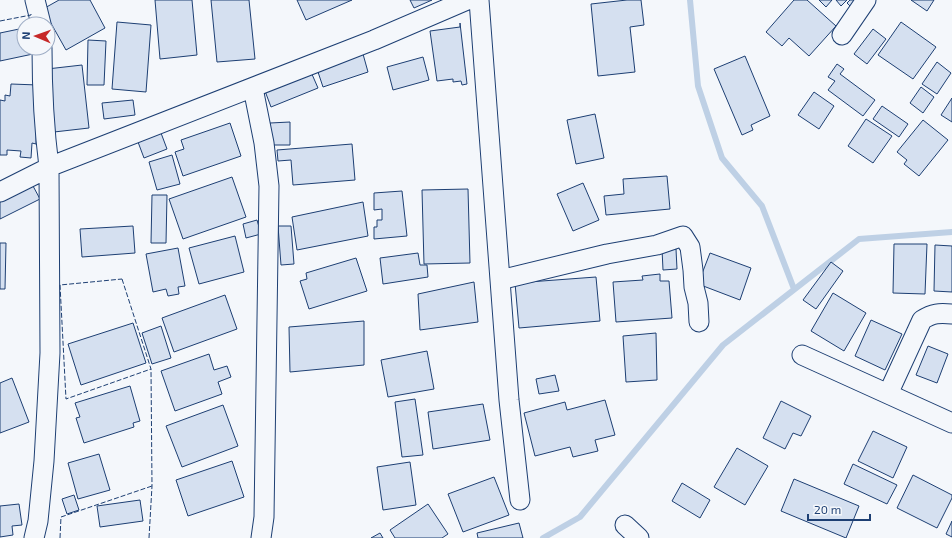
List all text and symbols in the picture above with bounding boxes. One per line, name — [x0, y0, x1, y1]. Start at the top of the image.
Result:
north arrow — [16, 16, 56, 56]
text: N — [19, 31, 32, 40]
scale bar — [808, 496, 870, 522]
text: 20 m — [814, 502, 841, 516]

